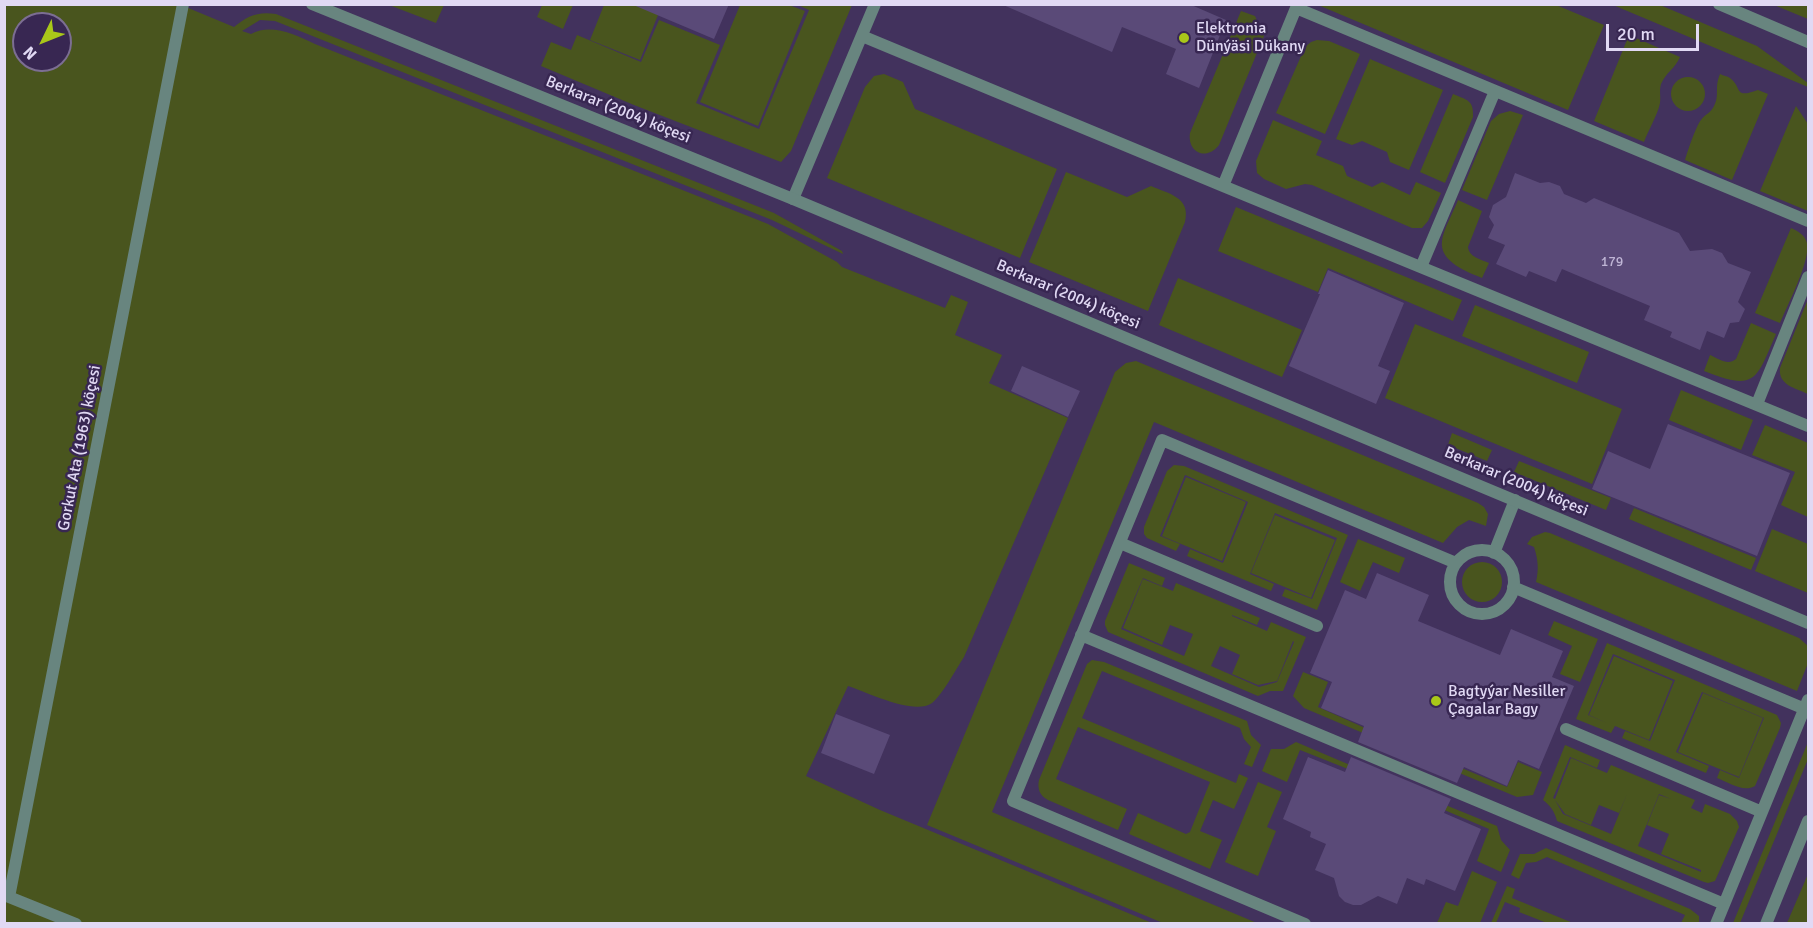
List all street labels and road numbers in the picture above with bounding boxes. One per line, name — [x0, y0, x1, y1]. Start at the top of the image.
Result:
street label: Berkarar (2004) köçesi — [543, 72, 693, 148]
street label: Berkarar (2004) köçesi — [993, 256, 1143, 334]
street label: Gorkut Ata (1963) köçesi — [55, 364, 105, 532]
street label: Berkarar (2004) köçesi — [1441, 443, 1591, 521]

